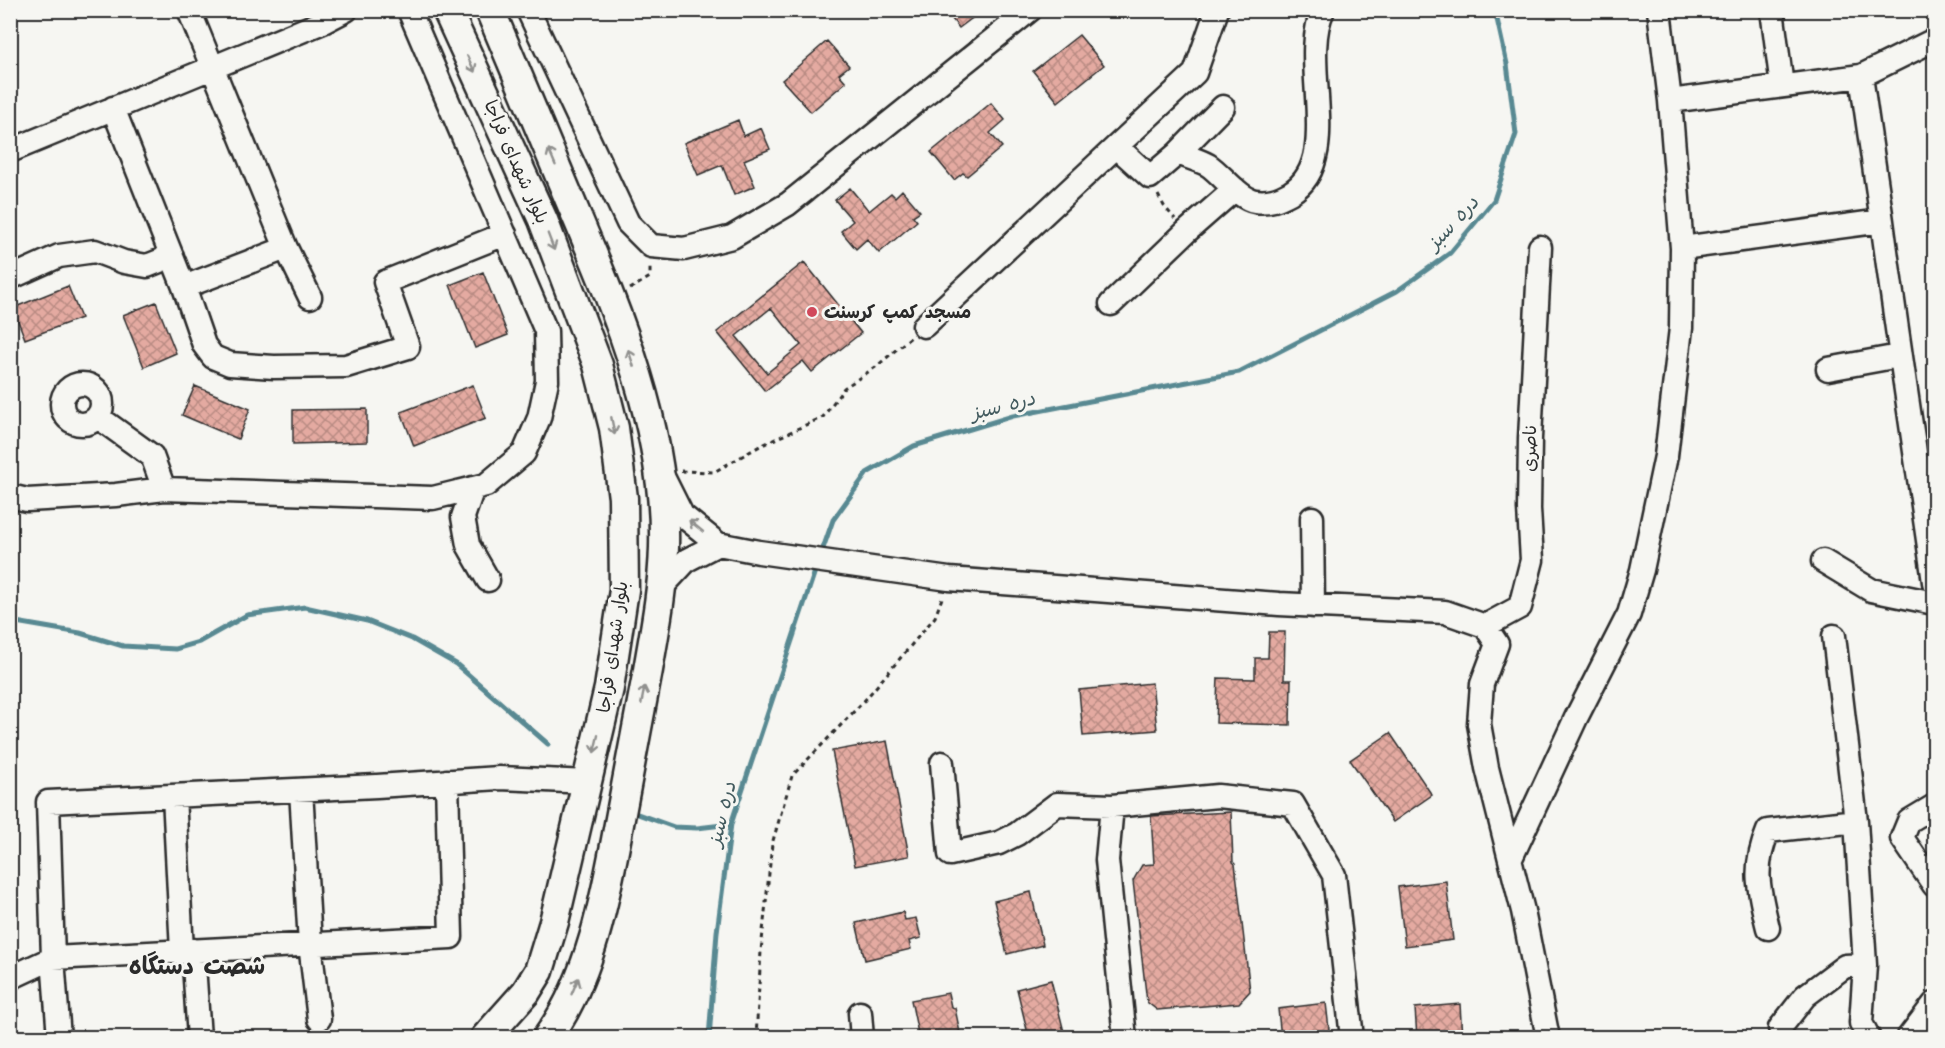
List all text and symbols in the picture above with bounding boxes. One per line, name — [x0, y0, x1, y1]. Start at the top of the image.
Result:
one-way arrow — [466, 54, 478, 72]
street label: بلوار شهدای فراجا — [478, 96, 554, 228]
one-way arrow — [546, 149, 557, 167]
water label: دره سبز — [1418, 189, 1486, 259]
one-way arrow — [547, 232, 558, 251]
place label: مسجد کمپ کرسنت — [824, 300, 971, 325]
marker: مسجد کمپ کرسنت — [805, 305, 819, 319]
one-way arrow — [624, 349, 635, 368]
water label: دره سبز — [965, 384, 1038, 428]
one-way arrow — [608, 416, 619, 436]
street label: ناصری — [1517, 424, 1543, 472]
one-way arrow — [688, 520, 704, 533]
street label: بلوار شهدای فراجا — [591, 579, 635, 715]
one-way arrow — [638, 686, 649, 705]
one-way arrow — [590, 734, 602, 753]
water label: دره سبز — [700, 779, 744, 852]
district label: شصت دستگاه — [129, 950, 265, 984]
one-way arrow — [570, 978, 581, 996]

